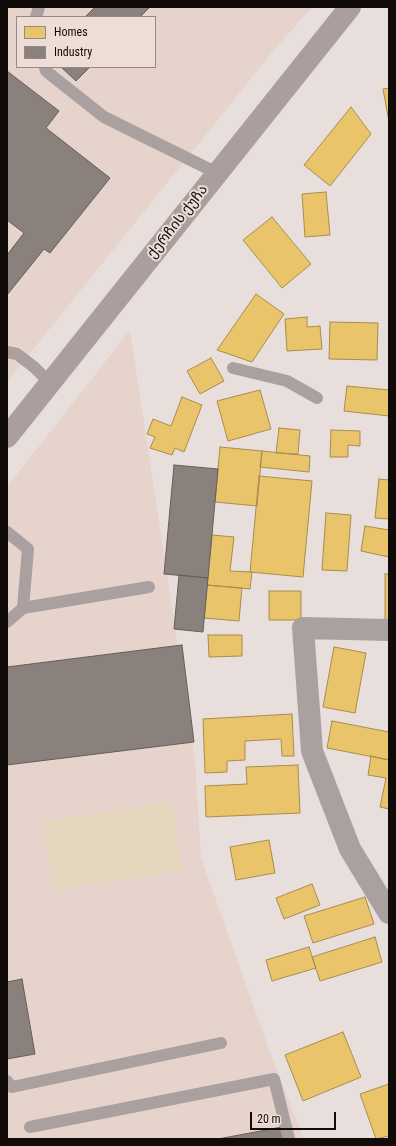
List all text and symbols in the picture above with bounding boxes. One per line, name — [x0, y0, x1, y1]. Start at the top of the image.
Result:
legend — [16, 16, 156, 68]
text: Homes — [54, 25, 88, 39]
text: Industry — [54, 45, 92, 59]
street label: ქერჩის ქუჩა — [144, 182, 212, 262]
scale bar — [252, 1104, 338, 1130]
text: 20 m — [257, 1112, 281, 1126]

